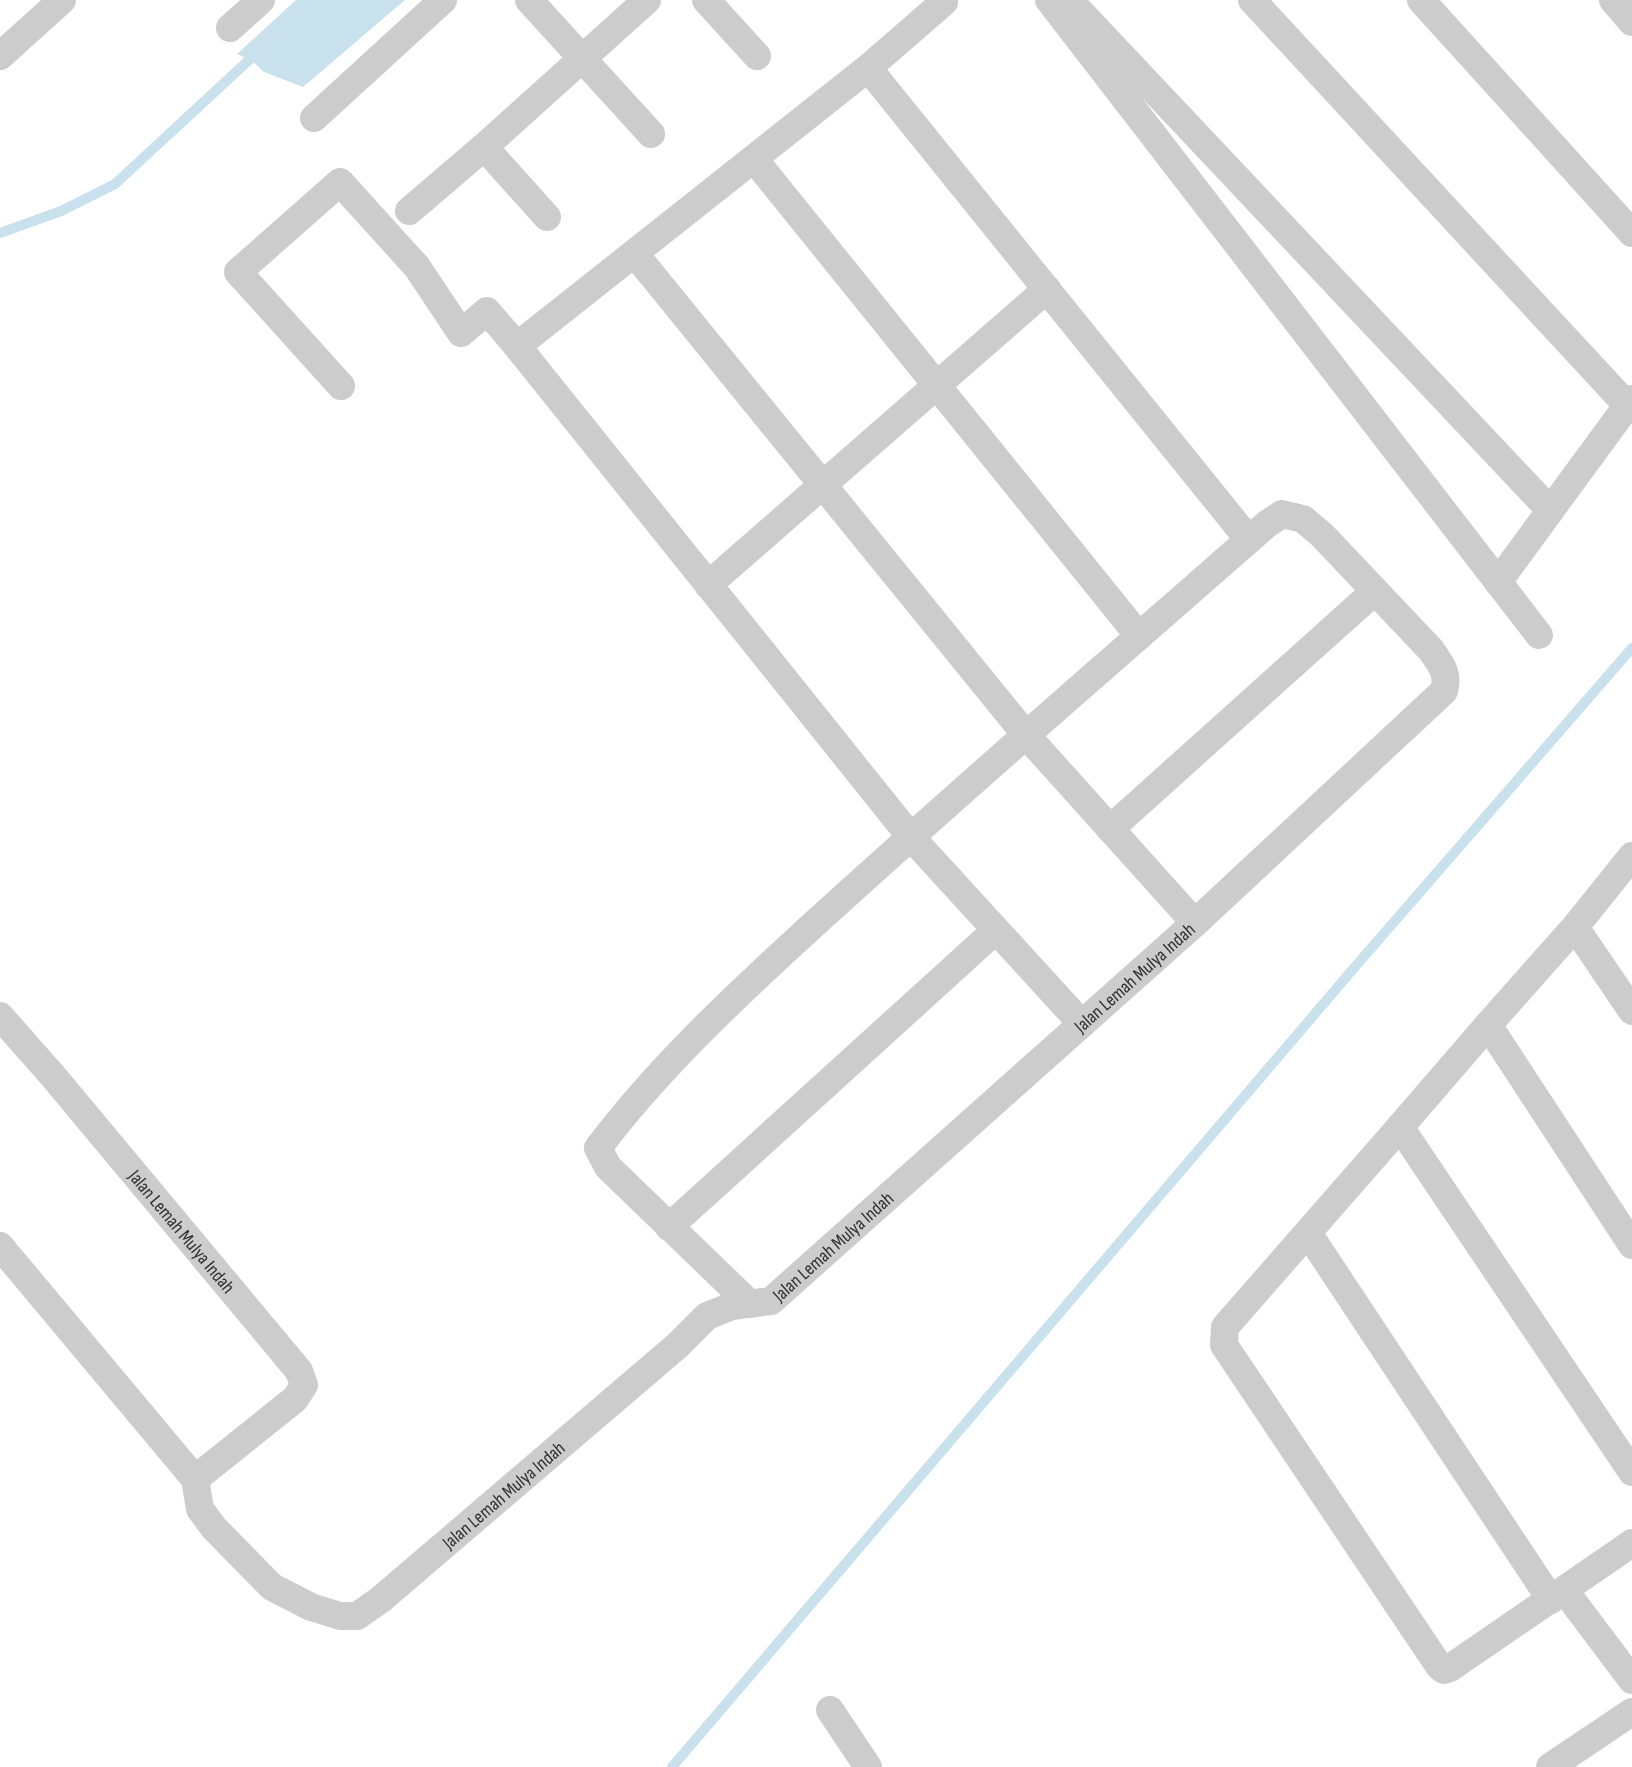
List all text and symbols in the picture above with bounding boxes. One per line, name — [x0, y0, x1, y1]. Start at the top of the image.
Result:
street label: Jalan Lemah Mulya Indah — [1069, 918, 1200, 1039]
street label: Jalan Lemah Mulya Indah — [122, 1165, 239, 1299]
street label: Jalan Lemah Mulya Indah — [768, 1187, 899, 1308]
street label: Jalan Lemah Mulya Indah — [437, 1437, 570, 1555]

